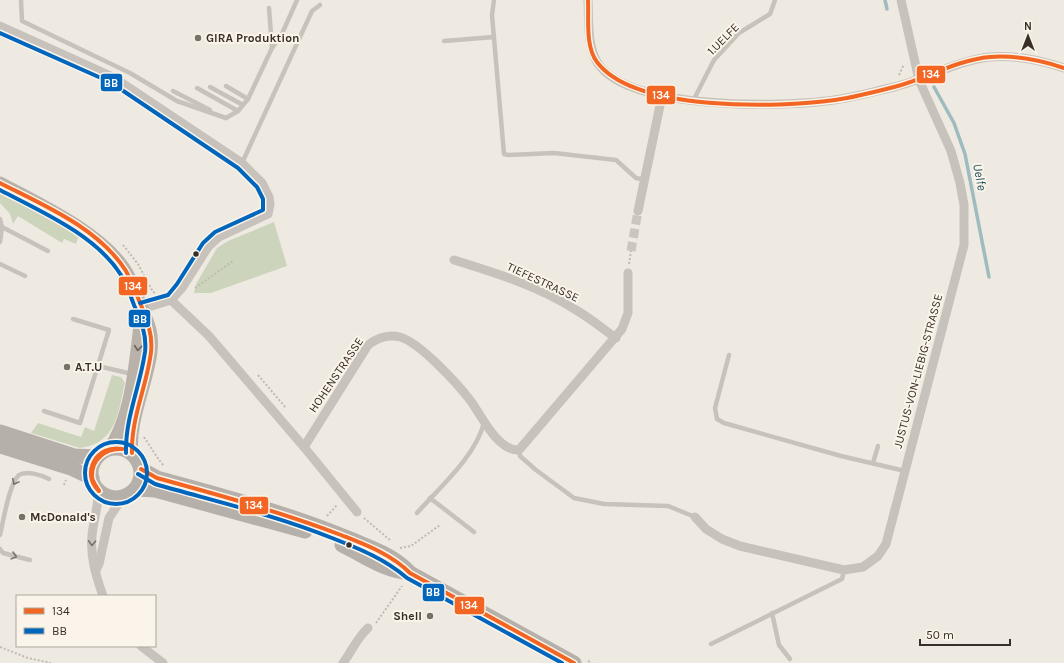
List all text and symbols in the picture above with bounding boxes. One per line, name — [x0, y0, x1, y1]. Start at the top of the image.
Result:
north arrow — [1008, 16, 1048, 56]
street label: 1.UELFE — [704, 20, 742, 58]
text: N — [1024, 20, 1032, 33]
place label: GIRA Produktion — [206, 31, 299, 45]
marker: GIRA Produktion — [193, 33, 203, 43]
line badge: 134 — [916, 65, 946, 84]
text: 134 — [922, 68, 940, 81]
line badge: BB — [100, 73, 123, 92]
text: BB — [104, 77, 118, 90]
line badge: 134 — [646, 85, 676, 105]
text: 134 — [652, 89, 670, 102]
water label: Uelfe — [970, 162, 990, 192]
unlabelled marker — [191, 249, 201, 259]
street label: TIEFESTRASSE — [505, 259, 581, 305]
line badge: 134 — [118, 276, 148, 296]
text: 134 — [124, 280, 142, 293]
street label: JUSTUS-VON-LIEBIG-STRASSE — [891, 292, 945, 450]
line badge: BB — [128, 309, 151, 328]
text: BB — [133, 313, 147, 326]
street label: HOHENSTRASSE — [306, 335, 366, 415]
one-way arrow — [134, 345, 143, 351]
place label: A.T.U — [75, 360, 102, 374]
marker: A.T.U — [62, 362, 72, 372]
one-way arrow — [12, 478, 20, 485]
line badge: 134 — [239, 496, 269, 515]
text: 134 — [245, 499, 263, 512]
place label: McDonald's — [30, 510, 96, 524]
marker: McDonald's — [17, 512, 27, 522]
one-way arrow — [87, 540, 96, 546]
unlabelled marker — [344, 540, 354, 550]
one-way arrow — [11, 551, 17, 559]
line badge: BB — [422, 583, 445, 602]
text: BB — [426, 586, 440, 599]
legend — [16, 595, 156, 647]
line badge: 134 — [454, 596, 485, 615]
text: 134 — [460, 599, 478, 612]
text: 134 — [52, 604, 70, 618]
place label: Shell — [393, 609, 422, 623]
marker: Shell — [425, 611, 435, 621]
scale bar — [920, 621, 1010, 647]
text: BB — [52, 624, 67, 638]
text: 50 m — [926, 628, 954, 642]

